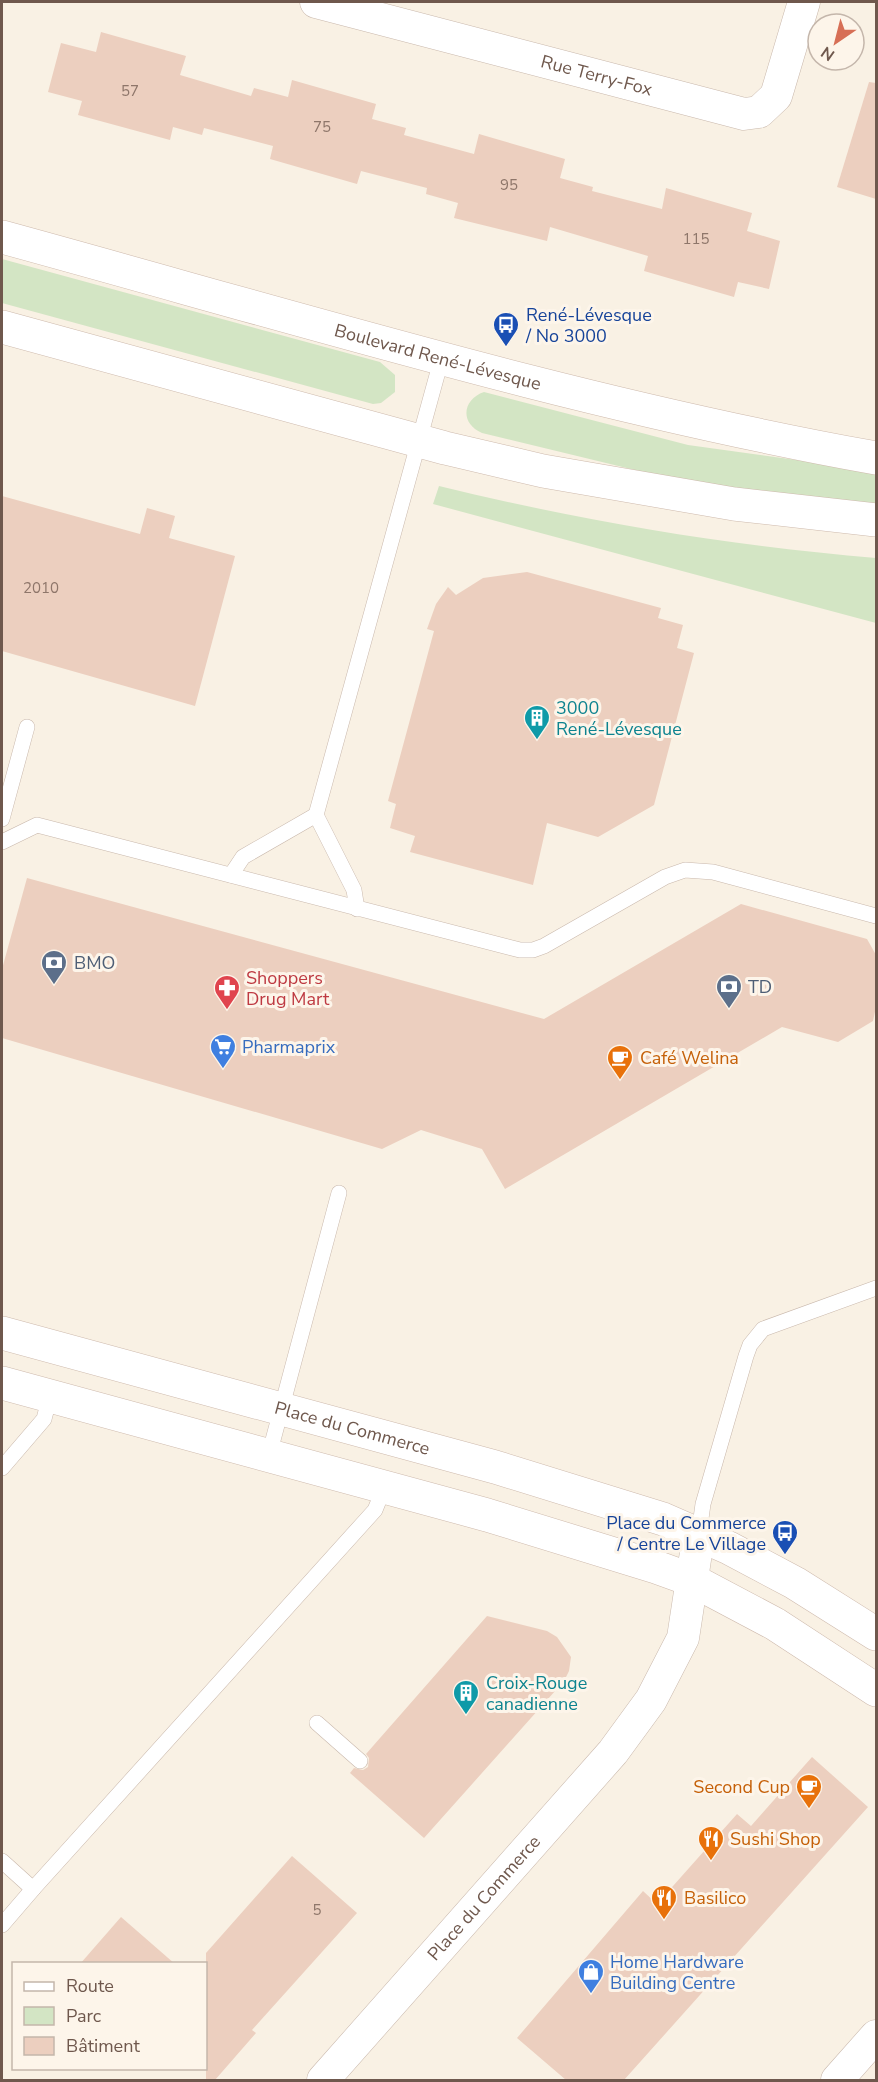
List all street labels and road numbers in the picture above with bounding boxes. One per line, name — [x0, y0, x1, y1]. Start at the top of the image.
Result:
street label: Rue Terry-Fox — [538, 49, 655, 102]
street label: Boulevard René-Lévesque — [332, 318, 544, 396]
street label: Place du Commerce — [272, 1396, 433, 1461]
street label: Place du Commerce — [422, 1830, 546, 1966]

